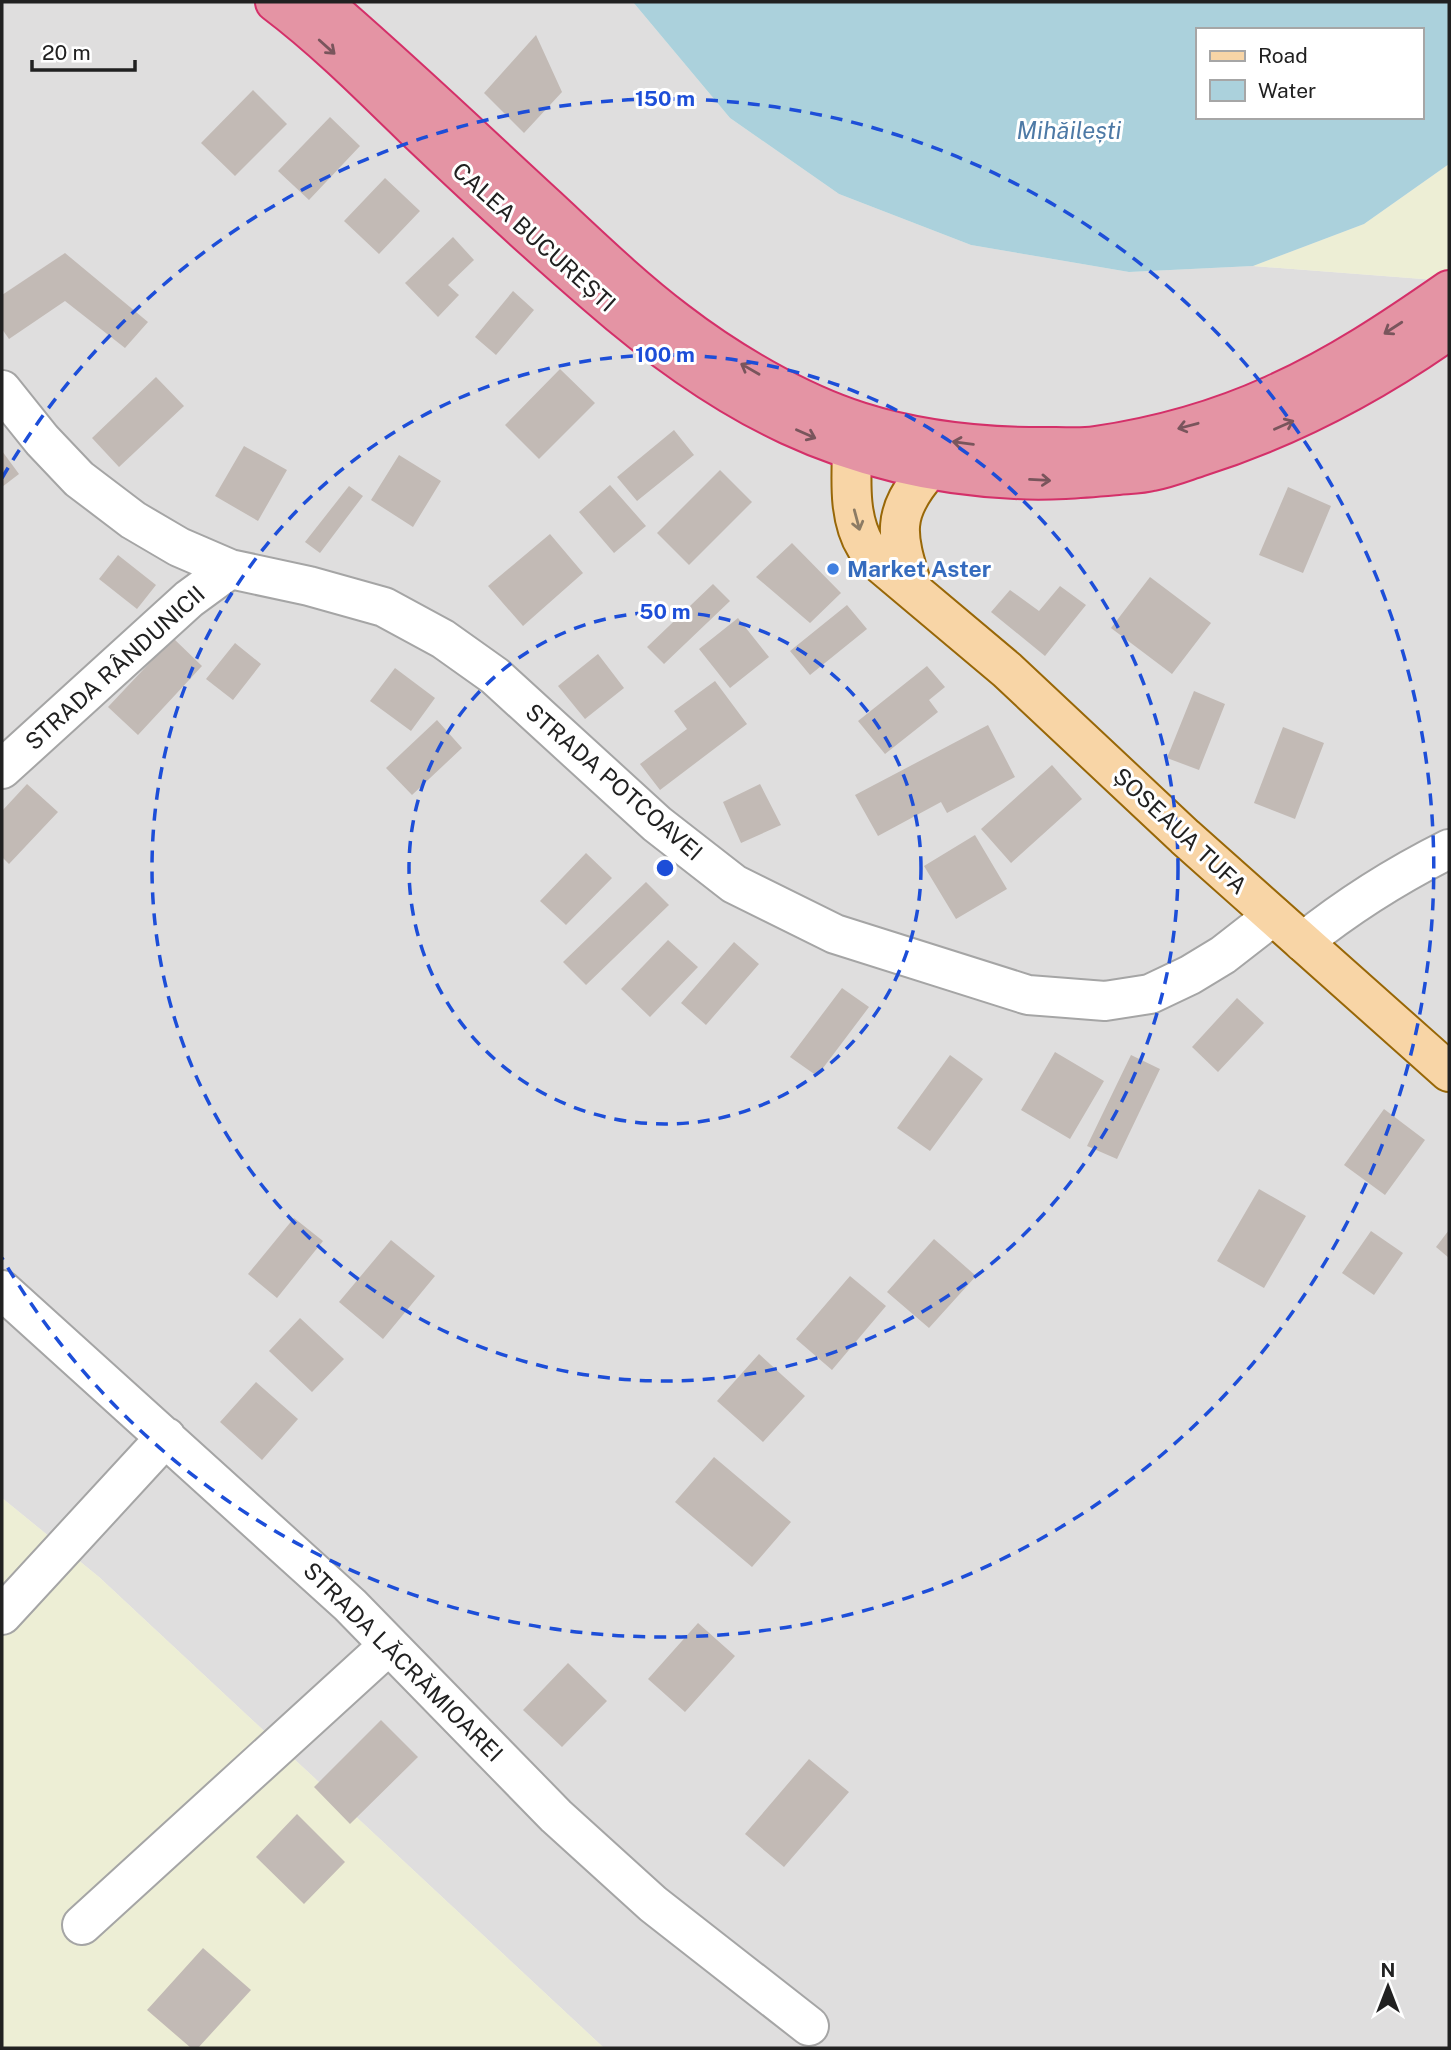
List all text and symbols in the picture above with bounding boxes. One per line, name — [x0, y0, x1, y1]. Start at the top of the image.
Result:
scale bar — [32, 28, 135, 72]
legend — [1196, 28, 1423, 119]
one-way arrow — [318, 39, 336, 55]
text: 20 m — [42, 40, 91, 65]
text: Road — [1258, 43, 1308, 68]
text: Water — [1258, 78, 1316, 103]
text: 150 m — [635, 86, 695, 111]
water label: Mihăilești — [1016, 116, 1122, 144]
street label: CALEA BUCUREȘTI — [447, 156, 621, 317]
one-way arrow — [1383, 322, 1403, 336]
text: 100 m — [635, 342, 695, 367]
one-way arrow — [741, 362, 761, 376]
one-way arrow — [1272, 418, 1294, 431]
one-way arrow — [1177, 420, 1199, 433]
one-way arrow — [795, 428, 817, 441]
one-way arrow — [952, 436, 975, 449]
one-way arrow — [1028, 474, 1051, 487]
one-way arrow — [851, 508, 864, 531]
place label: Market Aster — [847, 555, 991, 582]
marker: Market Aster — [825, 561, 841, 577]
street label: STRADA RÂNDUNICII — [19, 580, 210, 755]
text: 50 m — [639, 599, 691, 624]
street label: STRADA POTCOAVEI — [520, 698, 708, 866]
street label: ȘOSEAUA TUFA — [1108, 762, 1253, 899]
centre of rings — [653, 856, 677, 880]
street label: STRADA LĂCRĂMIOAREI — [298, 1556, 509, 1767]
north arrow — [1353, 1952, 1423, 2022]
text: N — [1381, 1959, 1395, 1981]

